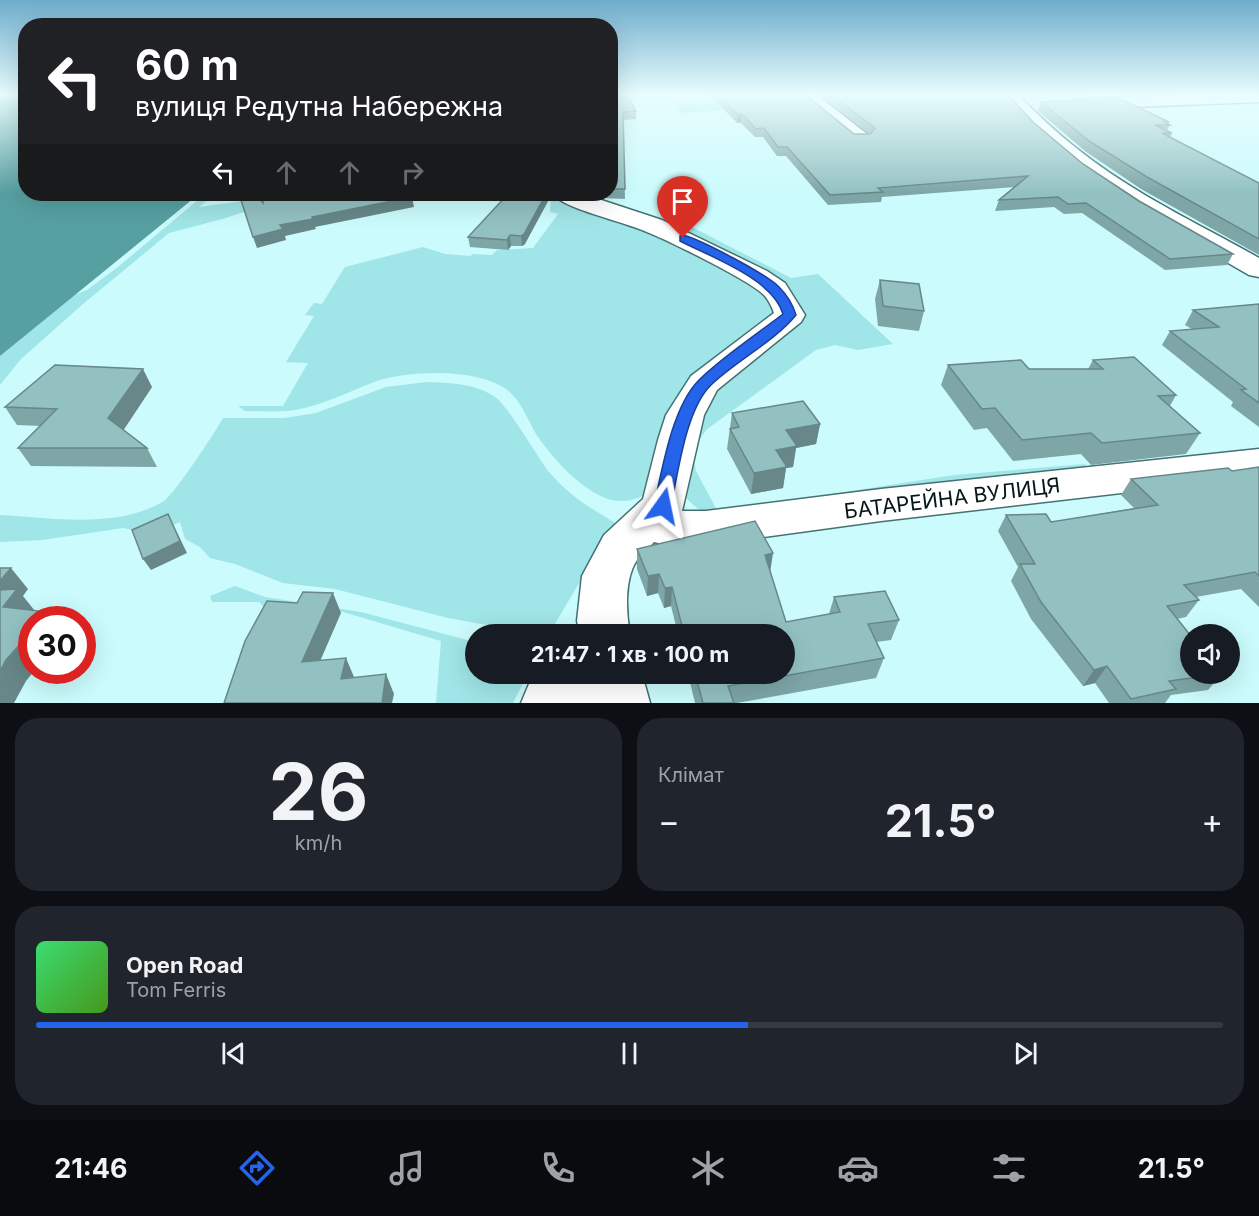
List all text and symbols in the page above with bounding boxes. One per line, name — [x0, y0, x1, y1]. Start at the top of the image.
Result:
text: 60 m — [135, 39, 239, 90]
icon: left — [36, 42, 114, 120]
text: вулиця Редутна Набережна — [135, 90, 503, 123]
icon: left — [207, 156, 240, 189]
icon: ahead — [270, 156, 303, 189]
icon: ahead — [333, 156, 366, 189]
icon: right — [396, 156, 429, 189]
pin — [657, 176, 708, 238]
icon: arrive — [666, 185, 699, 218]
street label: БАТАРЕЙНА ВУЛИЦЯ — [842, 471, 1061, 524]
position arrow — [631, 474, 695, 538]
speed limit sign: 30 — [18, 606, 96, 684]
map controls — [1180, 624, 1240, 684]
button: sound — [1180, 624, 1240, 684]
text: 21:47 · 1 хв · 100 m — [531, 641, 729, 667]
text: 26 — [269, 744, 368, 839]
text: Клімат — [658, 763, 724, 787]
text: 21.5° — [885, 793, 996, 848]
text: − — [658, 801, 680, 841]
text: + — [1201, 801, 1223, 841]
text: km/h — [295, 831, 342, 855]
text: Open Road — [126, 952, 243, 978]
text: Tom Ferris — [126, 978, 226, 1002]
icon: previous — [217, 1037, 250, 1070]
icon: pause — [613, 1037, 646, 1070]
icon: next — [1009, 1037, 1042, 1070]
icon: directions — [236, 1147, 278, 1189]
icon: music — [386, 1147, 428, 1189]
icon: phone — [537, 1147, 579, 1189]
icon: climate — [687, 1147, 729, 1189]
icon: car — [837, 1147, 879, 1189]
icon: filters — [988, 1147, 1030, 1189]
text: 21:46 — [54, 1152, 128, 1185]
text: 21.5° — [1138, 1152, 1205, 1185]

